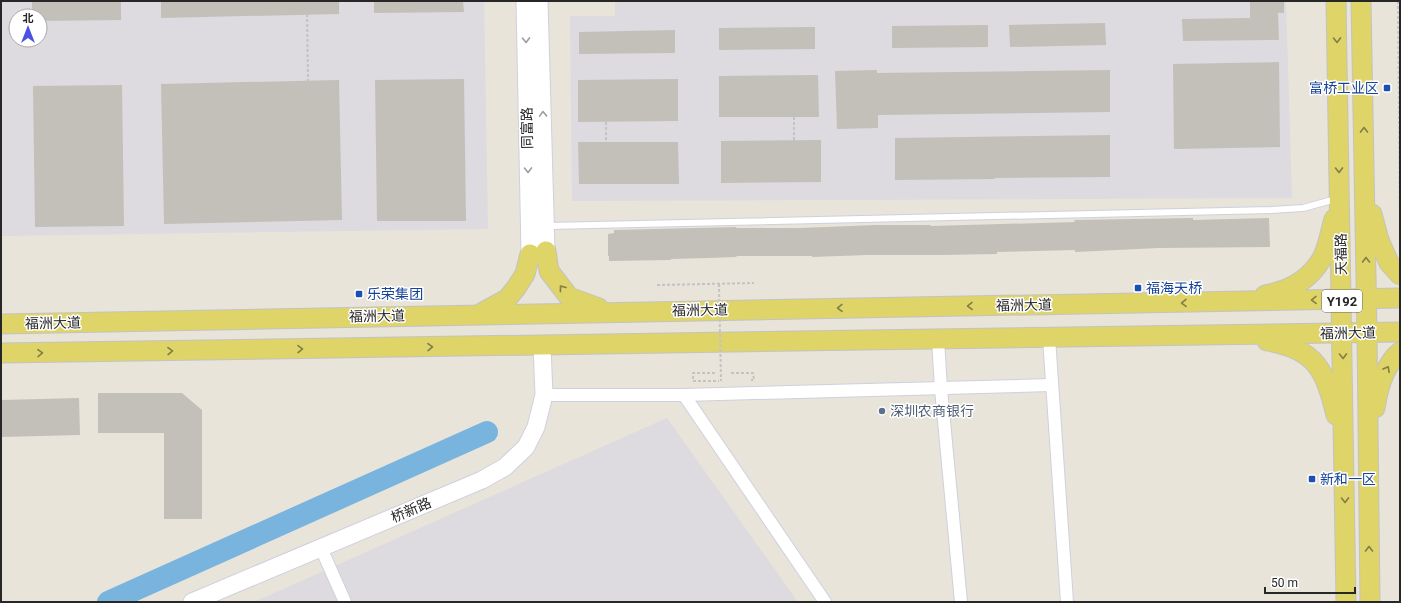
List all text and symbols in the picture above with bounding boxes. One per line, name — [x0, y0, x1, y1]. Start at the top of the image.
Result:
north arrow — [8, 8, 48, 48]
text: 北 — [23, 12, 34, 25]
one-way arrow — [522, 37, 530, 43]
one-way arrow — [1333, 37, 1341, 43]
place label: 富桥工业区 — [1309, 80, 1379, 96]
marker: 富桥工业区 — [1382, 83, 1392, 93]
street label: 同富路 — [519, 107, 535, 149]
one-way arrow — [538, 111, 547, 117]
one-way arrow — [1360, 127, 1368, 133]
one-way arrow — [524, 167, 532, 173]
one-way arrow — [1335, 167, 1343, 173]
street label: 天福路 — [1333, 233, 1349, 275]
one-way arrow — [1362, 257, 1370, 263]
place label: 福海天桥 — [1146, 280, 1202, 296]
marker: 福海天桥 — [1133, 283, 1143, 293]
one-way arrow — [560, 285, 567, 292]
place label: 乐荣集团 — [367, 286, 423, 302]
marker: 乐荣集团 — [354, 289, 364, 299]
road number: Y192 — [1322, 290, 1362, 312]
one-way arrow — [1311, 296, 1317, 304]
street label: 福洲大道 — [996, 297, 1052, 313]
one-way arrow — [1181, 299, 1187, 307]
street label: 福洲大道 — [672, 302, 728, 318]
one-way arrow — [967, 302, 973, 310]
one-way arrow — [837, 304, 843, 312]
street label: 福洲大道 — [349, 308, 405, 324]
street label: 福洲大道 — [25, 315, 81, 331]
street label: 福洲大道 — [1320, 325, 1376, 341]
one-way arrow — [427, 343, 433, 351]
one-way arrow — [297, 345, 303, 353]
one-way arrow — [167, 347, 173, 355]
one-way arrow — [37, 349, 43, 357]
one-way arrow — [1338, 353, 1347, 359]
one-way arrow — [1383, 366, 1390, 373]
place label: 深圳农商银行 — [890, 403, 974, 419]
marker: 深圳农商银行 — [877, 406, 887, 416]
place label: 新和一区 — [1320, 471, 1376, 487]
marker: 新和一区 — [1307, 474, 1317, 484]
street label: 桥新路 — [389, 494, 433, 526]
one-way arrow — [1341, 497, 1349, 503]
one-way arrow — [1365, 546, 1373, 552]
scale bar — [1265, 569, 1355, 595]
text: 50 m — [1271, 576, 1298, 590]

